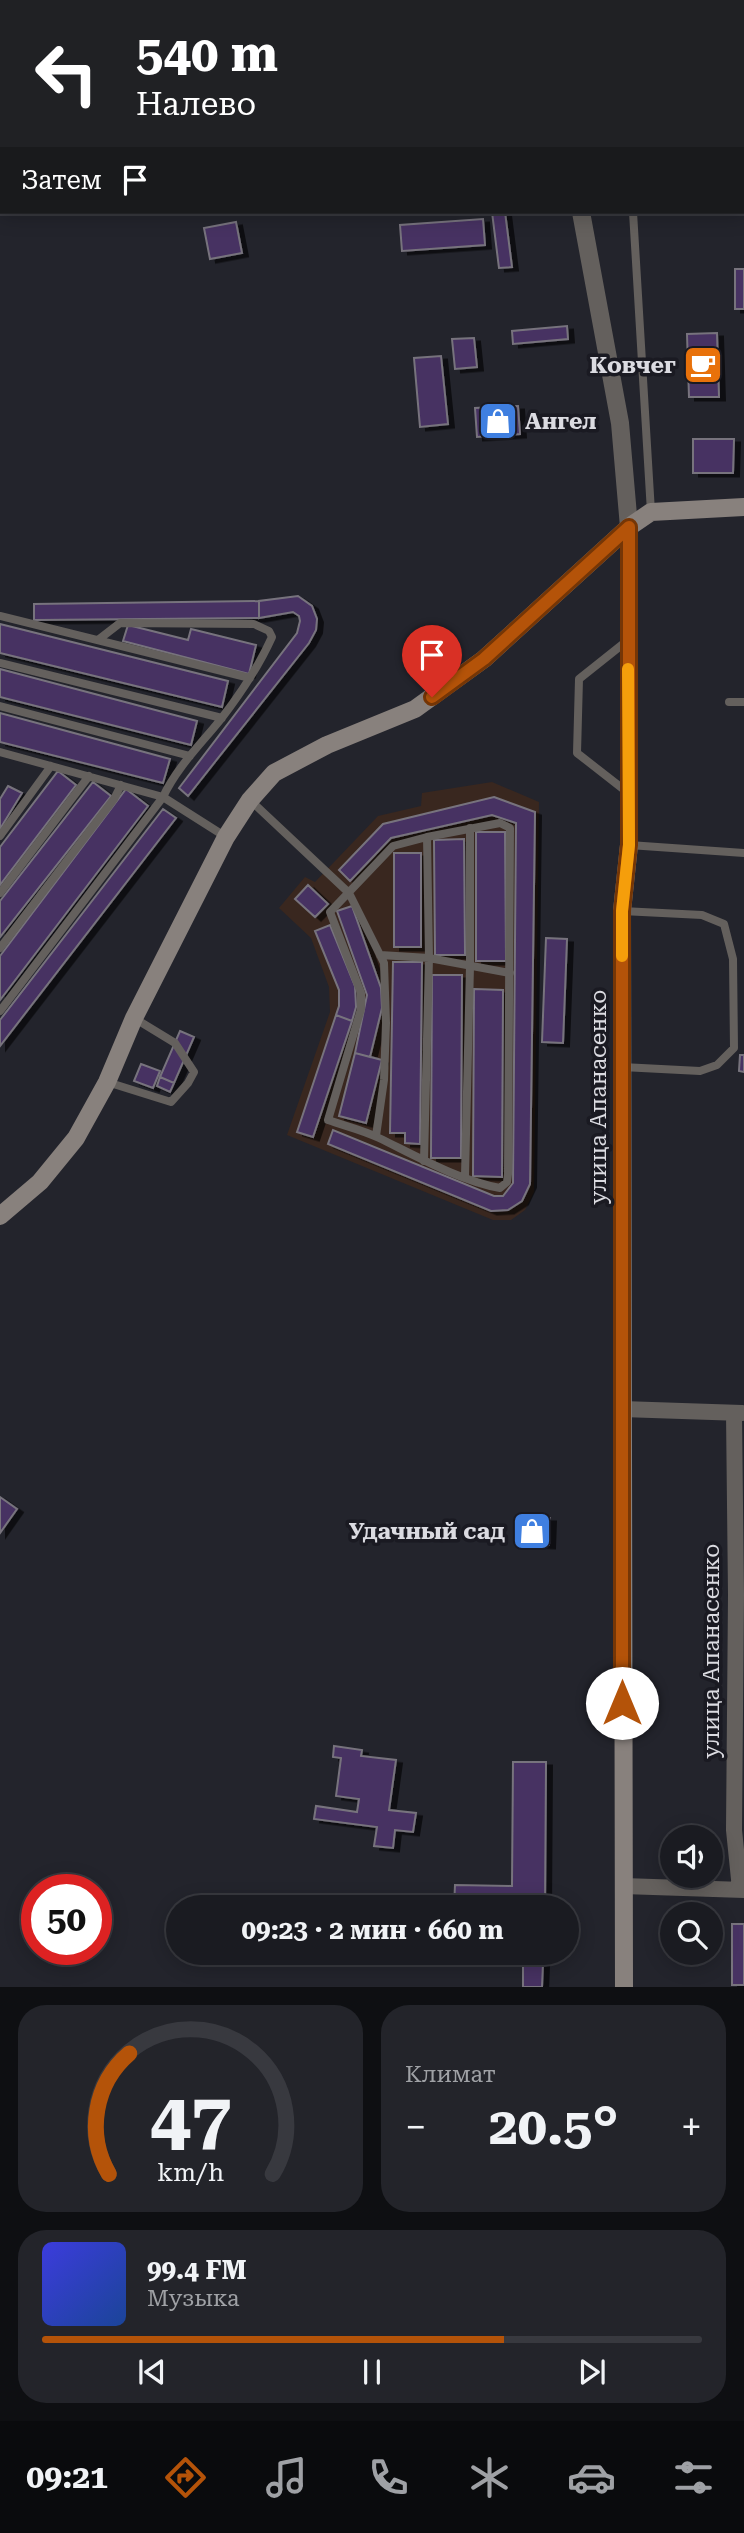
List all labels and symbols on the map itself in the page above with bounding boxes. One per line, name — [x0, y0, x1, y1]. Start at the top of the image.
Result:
cafe icon: Ковчег — [682, 344, 724, 386]
place label: Ковчег — [590, 352, 676, 379]
shop icon: Ангел — [477, 400, 519, 442]
place label: Ангел — [525, 408, 597, 435]
pin — [402, 625, 462, 697]
street label: улица Апанасенко — [585, 990, 612, 1204]
shop icon: Удачный сад — [511, 1510, 553, 1552]
place label: Удачный сад — [349, 1518, 505, 1545]
street label: улица Апанасенко — [698, 1544, 725, 1758]
position arrow — [585, 1666, 659, 1740]
speed limit sign: 50 — [21, 1874, 112, 1965]

